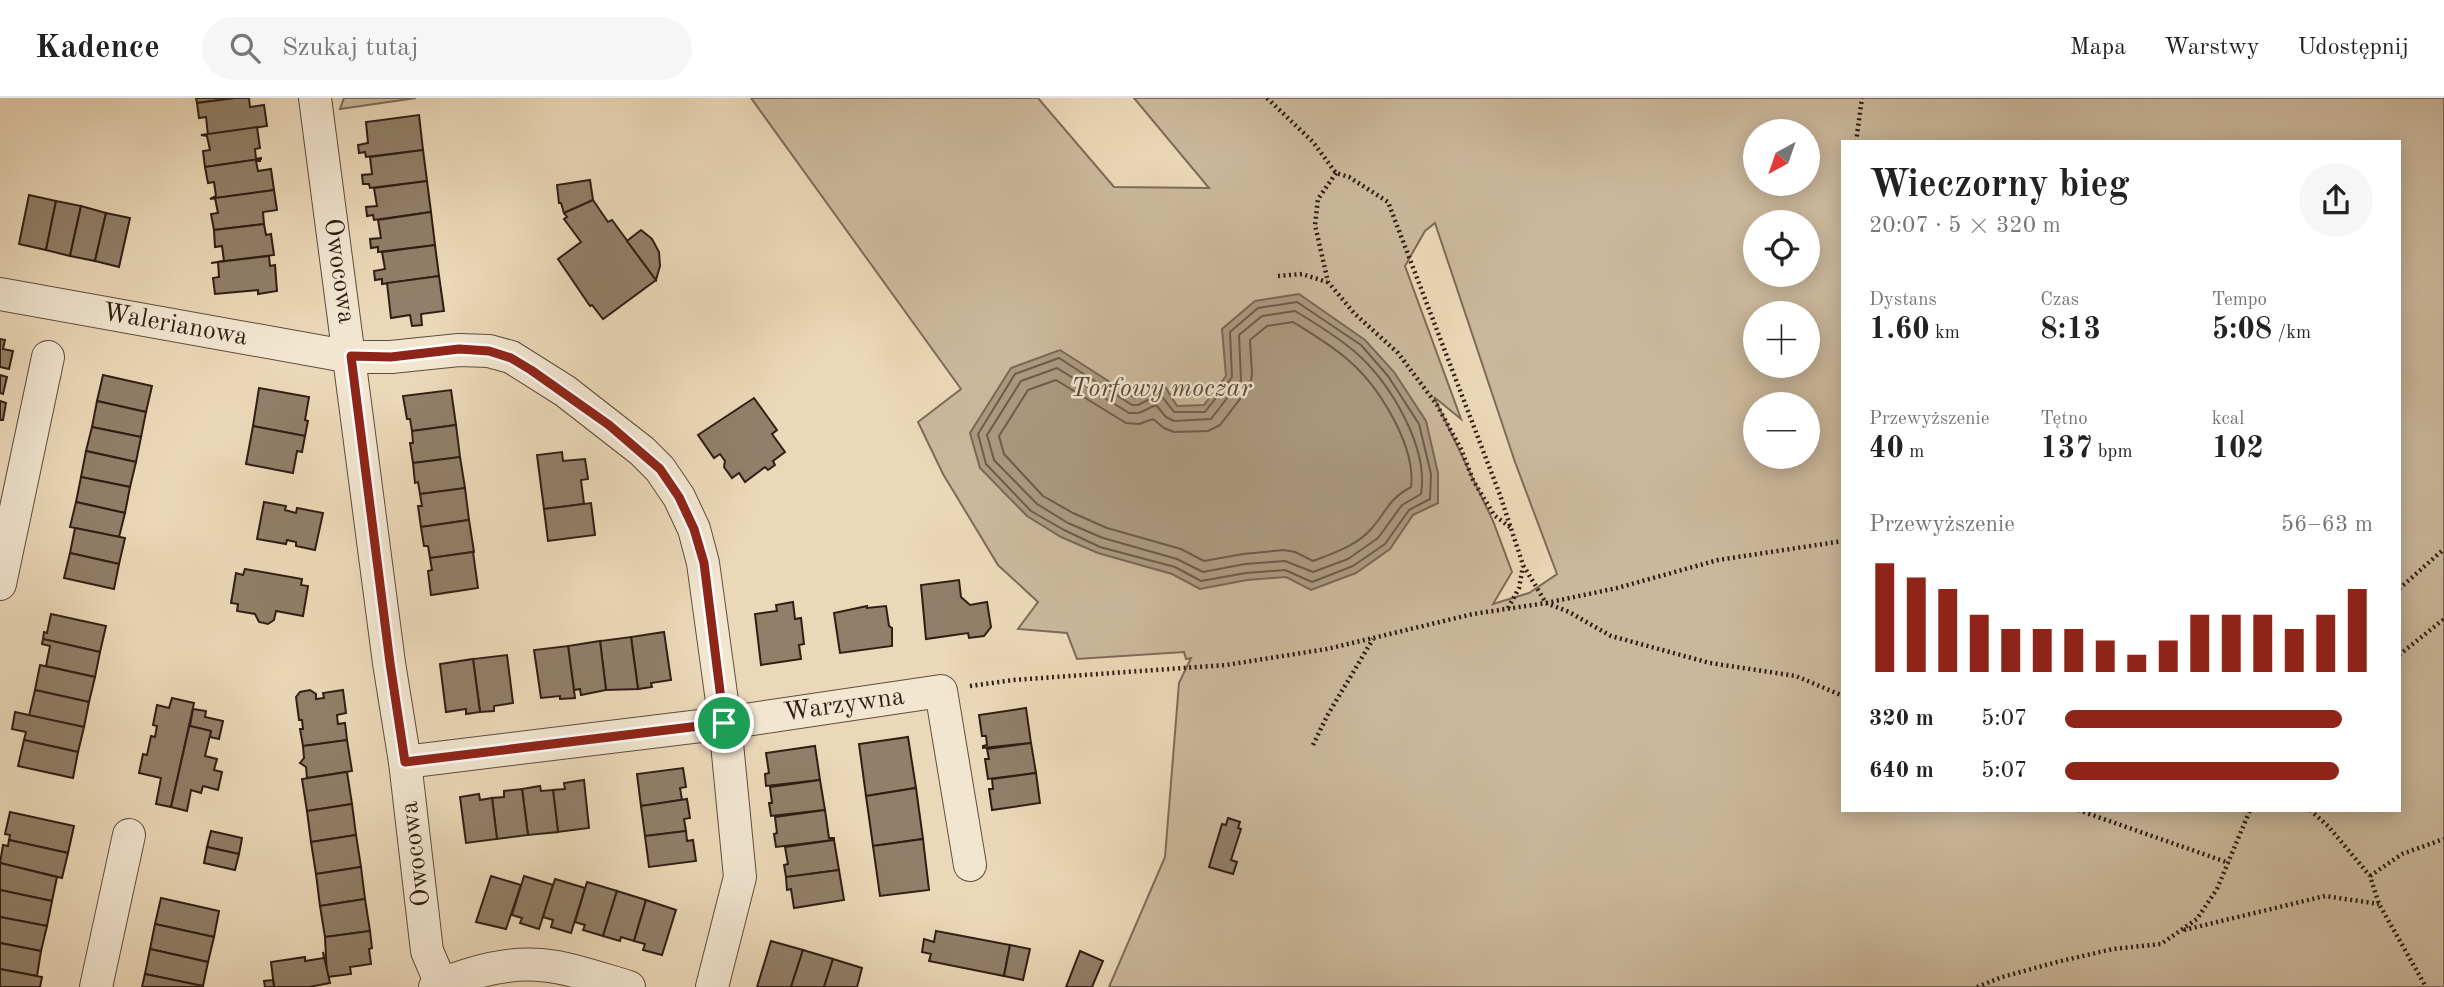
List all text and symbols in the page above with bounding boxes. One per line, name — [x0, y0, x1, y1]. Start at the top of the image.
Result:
search box — [202, 17, 692, 80]
icon: search — [226, 29, 264, 67]
text: Kadence — [35, 32, 160, 65]
text: Szukaj tutaj — [282, 35, 419, 61]
text: Mapa — [2070, 36, 2126, 60]
text: Warstwy — [2164, 36, 2260, 60]
text: Udostępnij — [2298, 36, 2409, 60]
north arrow — [1743, 119, 1820, 196]
map controls — [1743, 119, 1820, 469]
button: share — [2299, 163, 2373, 237]
text: Wieczorny bieg — [1869, 167, 2130, 205]
button: locate — [1743, 210, 1820, 287]
text: 20:07 · 5 × 320 m — [1869, 214, 2061, 237]
street label: Owocowa — [319, 217, 359, 325]
text: Dystans — [1869, 291, 1937, 310]
text: Czas — [2040, 291, 2079, 310]
text: Tempo — [2212, 291, 2267, 310]
street label: Walerianowa — [100, 299, 250, 351]
button: + — [1743, 301, 1820, 378]
text: 1.60 — [1869, 315, 1930, 345]
text: 8:13 — [2040, 315, 2101, 345]
text: 5:08 — [2212, 315, 2272, 345]
text: km — [1930, 324, 1960, 343]
text: /km — [2272, 324, 2311, 343]
park label: Torfowy moczar — [1070, 376, 1252, 402]
button: − — [1743, 392, 1820, 469]
text: Przewyższenie — [1869, 410, 1989, 429]
text: Tętno — [2040, 410, 2088, 429]
text: kcal — [2212, 410, 2244, 429]
text: 40 — [1869, 434, 1904, 464]
text: 137 — [2040, 434, 2093, 464]
text: 102 — [2212, 434, 2264, 464]
text: m — [1904, 443, 1924, 462]
text: bpm — [2093, 443, 2133, 462]
text: Przewyższenie — [1869, 513, 2015, 536]
text: 56–63 m — [2281, 513, 2373, 536]
street label: Warzywna — [782, 684, 906, 726]
pin — [694, 693, 754, 753]
icon: arrive — [705, 704, 743, 742]
text: 320 m — [1869, 707, 1934, 730]
text: 5:07 — [1981, 707, 2027, 730]
text: 640 m — [1869, 759, 1934, 782]
text: 5:07 — [1981, 759, 2027, 782]
street label: Owocowa — [397, 800, 435, 908]

